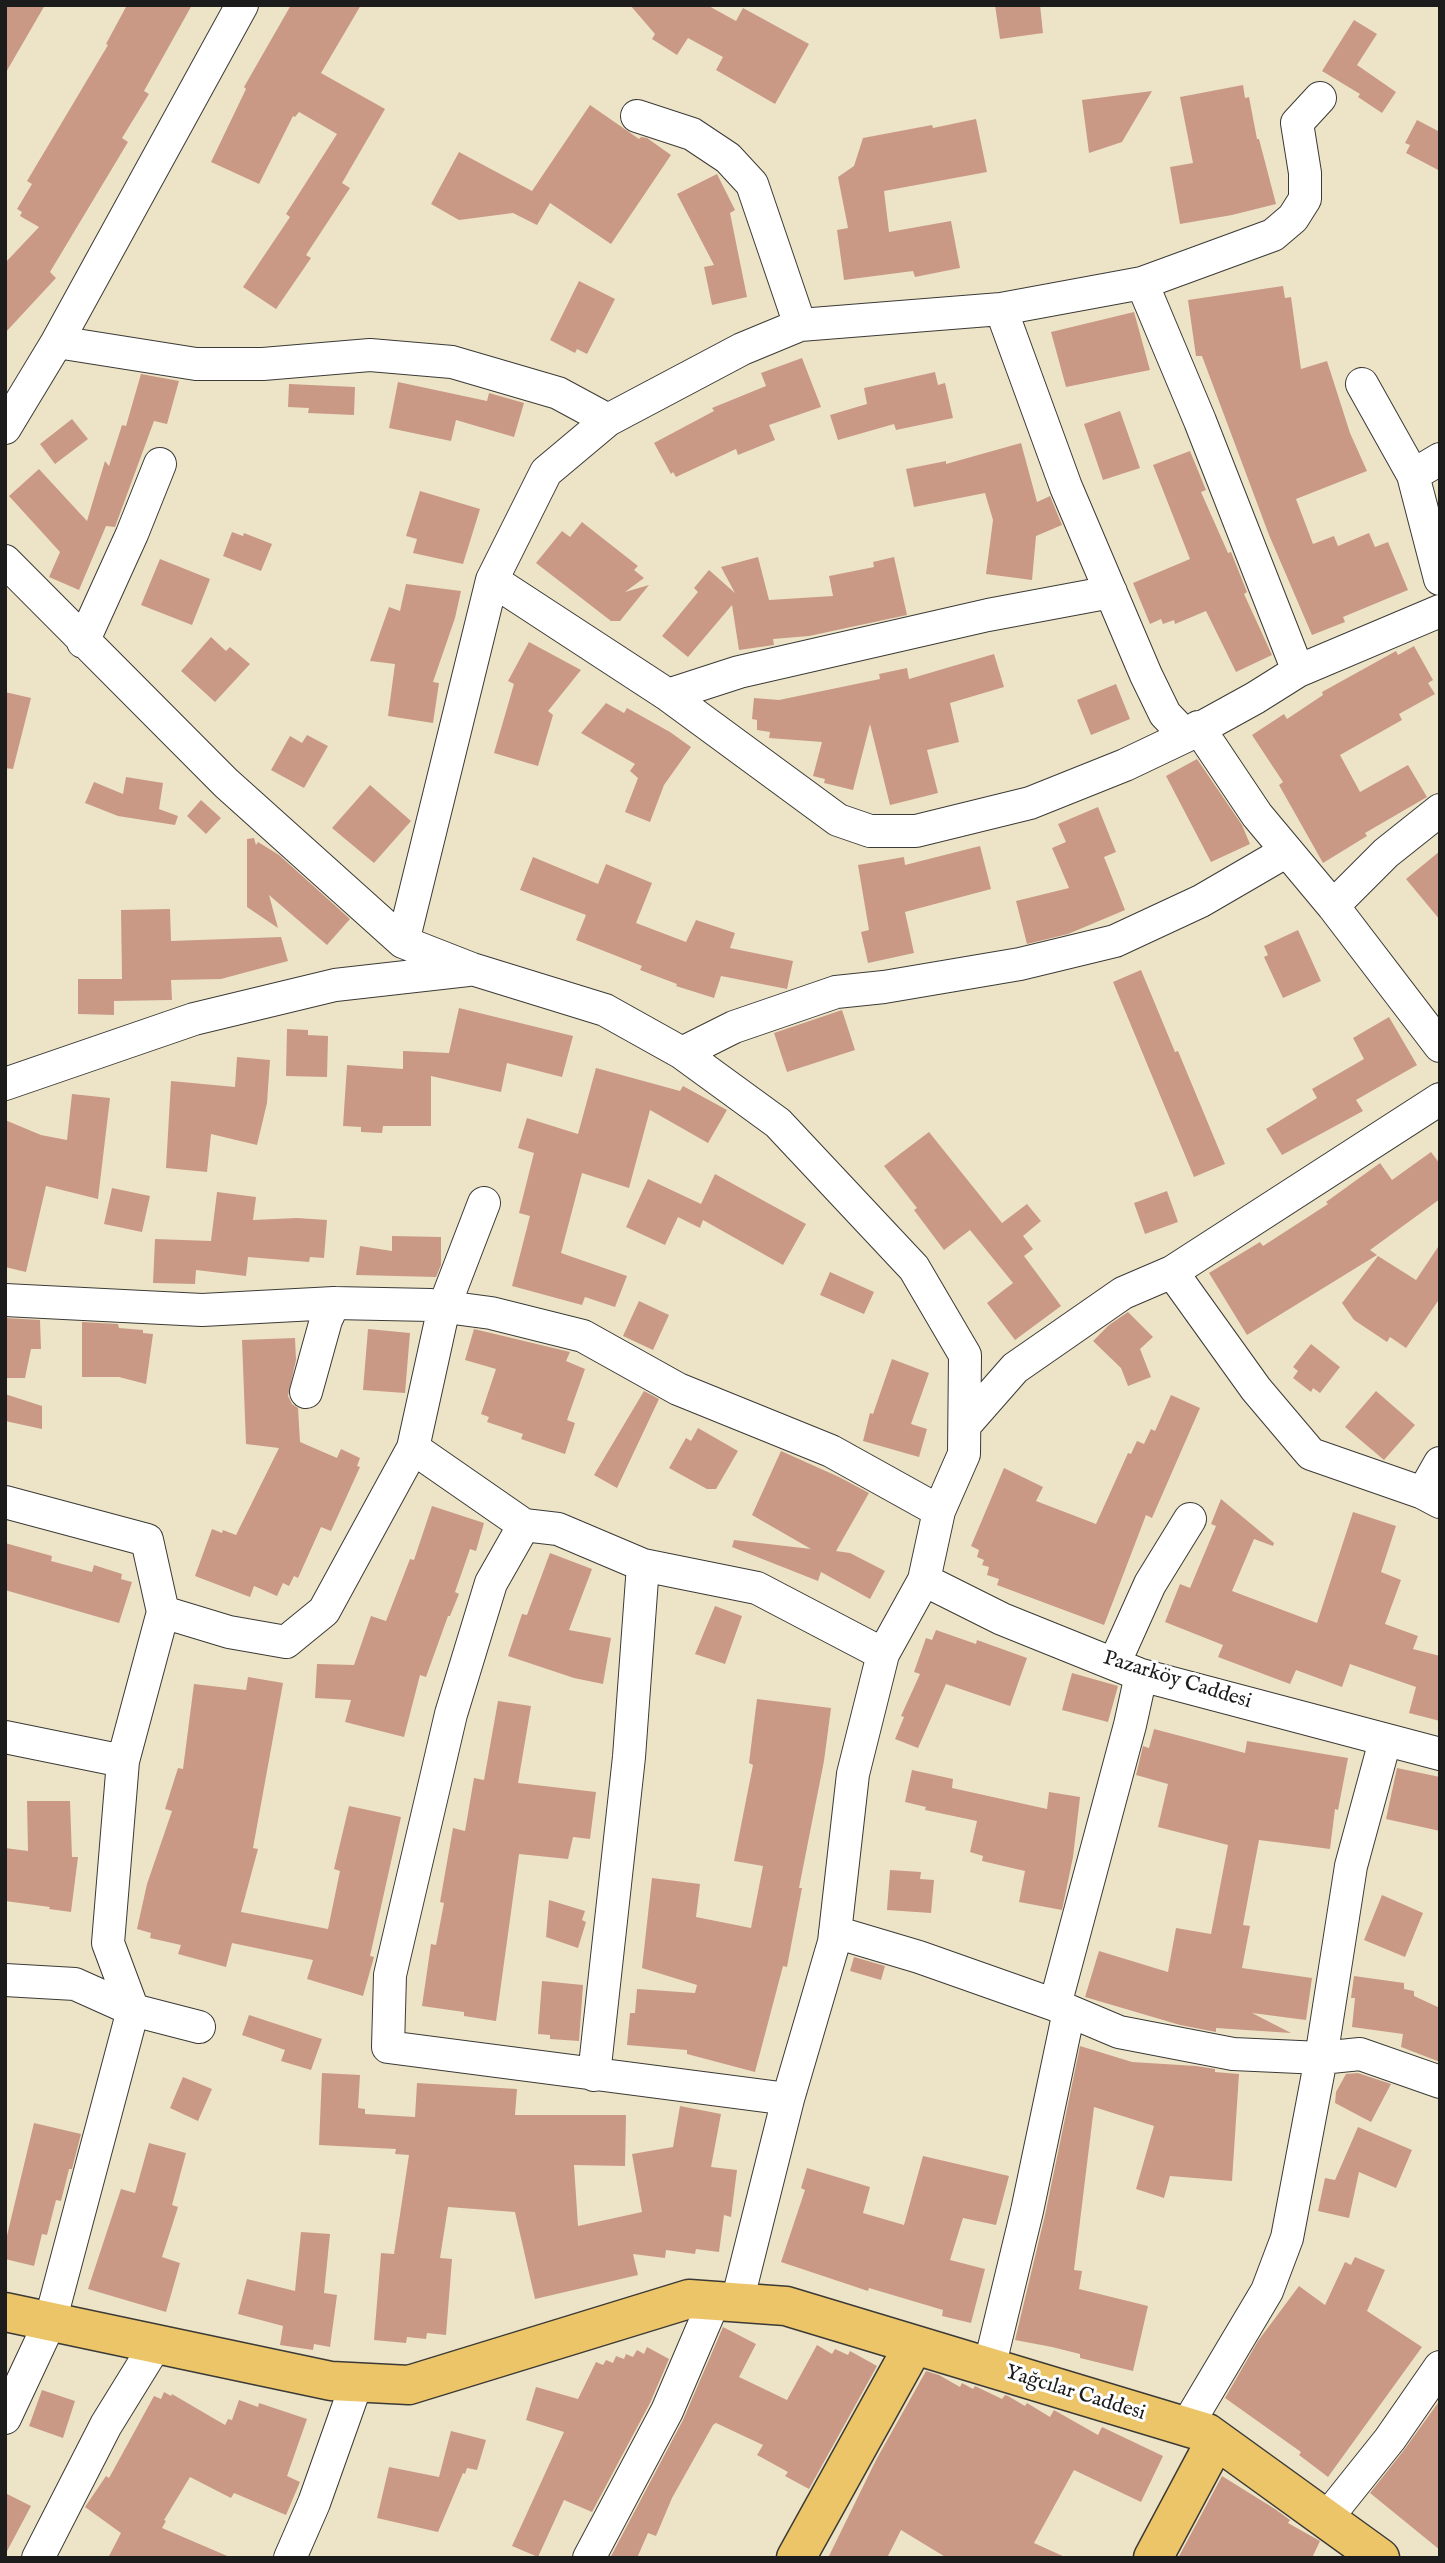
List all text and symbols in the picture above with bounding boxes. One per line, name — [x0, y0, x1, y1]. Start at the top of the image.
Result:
street label: Pazarköy Caddesi — [1100, 1646, 1254, 1716]
street label: Yağcılar Caddesi — [1002, 2361, 1148, 2427]

